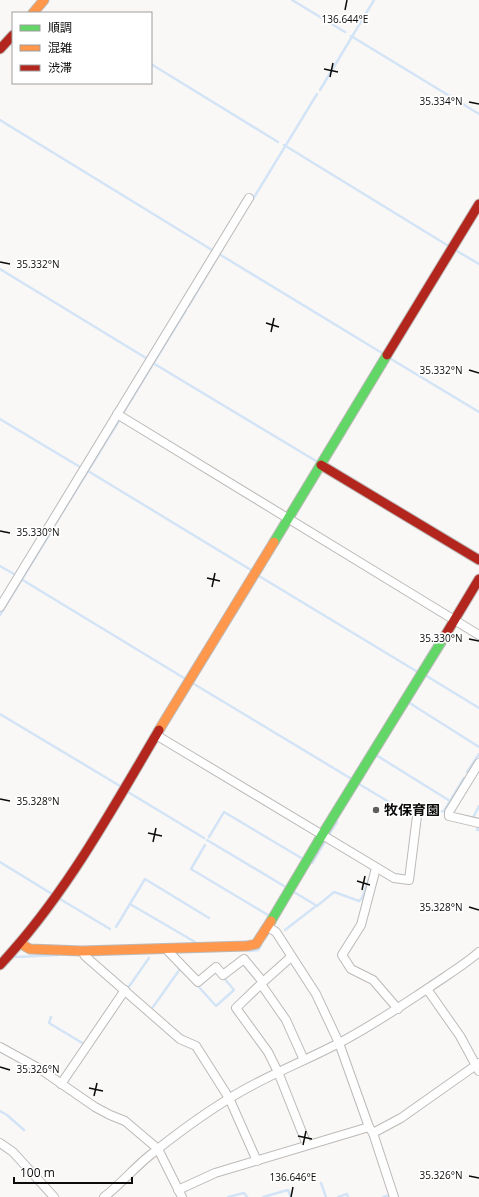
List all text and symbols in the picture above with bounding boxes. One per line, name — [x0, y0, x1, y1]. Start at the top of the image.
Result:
legend — [12, 12, 152, 84]
text: 136.644°E — [322, 12, 368, 26]
text: 順調 — [48, 19, 72, 36]
text: 混雑 — [48, 39, 72, 56]
text: 渋滞 — [48, 59, 72, 76]
text: 35.334°N — [419, 94, 463, 108]
text: 35.332°N — [16, 257, 60, 271]
text: 35.332°N — [419, 363, 463, 377]
text: 35.330°N — [16, 525, 60, 539]
text: 35.330°N — [419, 631, 463, 645]
text: 35.328°N — [16, 794, 60, 808]
place label: 牧保育園 — [384, 800, 440, 819]
marker: 牧保育園 — [371, 805, 381, 815]
text: 35.328°N — [419, 900, 463, 914]
text: 35.326°N — [16, 1062, 60, 1076]
scale bar — [14, 1159, 132, 1185]
text: 100 m — [20, 1164, 55, 1181]
text: 35.326°N — [419, 1168, 463, 1182]
text: 136.646°E — [270, 1170, 316, 1184]

